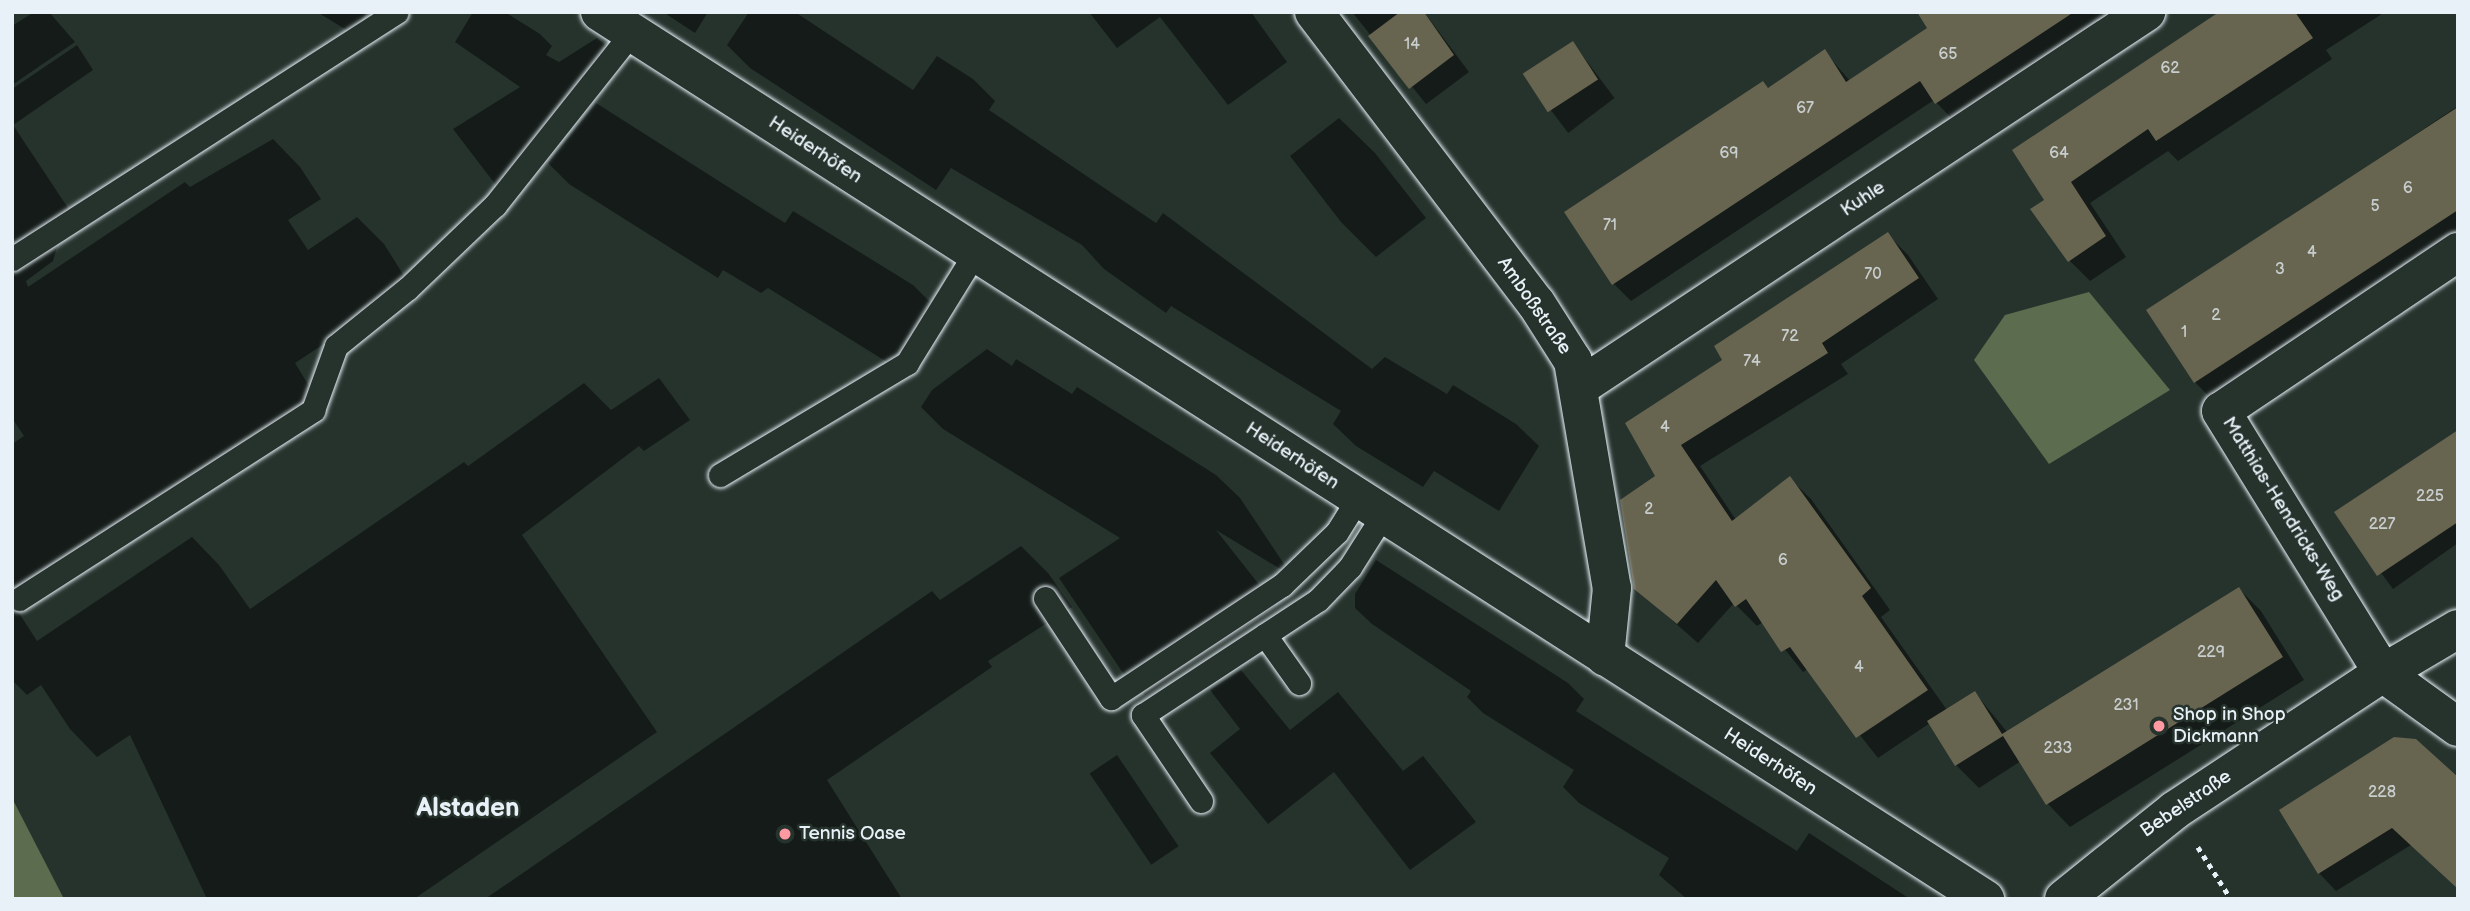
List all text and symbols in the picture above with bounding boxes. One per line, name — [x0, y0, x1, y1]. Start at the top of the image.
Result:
house number: 14 — [1404, 35, 1420, 55]
house number: 65 — [1939, 45, 1957, 65]
house number: 62 — [2160, 59, 2180, 79]
house number: 67 — [1796, 99, 1814, 119]
street label: Heiderhöfen — [764, 111, 866, 189]
house number: 69 — [1719, 144, 1739, 164]
house number: 64 — [2049, 144, 2069, 164]
street label: Kuhle — [1837, 176, 1889, 222]
house number: 6 — [2403, 179, 2413, 199]
house number: 5 — [2370, 197, 2380, 217]
house number: 71 — [1603, 216, 1617, 236]
house number: 4 — [2307, 243, 2317, 263]
street label: Amboßstraße — [1492, 253, 1576, 359]
house number: 3 — [2275, 260, 2285, 280]
house number: 70 — [1864, 265, 1882, 285]
house number: 2 — [2211, 306, 2221, 326]
house number: 1 — [2181, 323, 2187, 343]
house number: 72 — [1781, 327, 1799, 347]
house number: 74 — [1743, 352, 1761, 372]
street label: Matthias-Hendricks-Weg — [2217, 413, 2349, 605]
street label: Heiderhöfen — [1241, 417, 1343, 495]
house number: 4 — [1660, 418, 1670, 438]
house number: 225 — [2416, 487, 2444, 507]
house number: 2 — [1644, 500, 1654, 520]
house number: 227 — [2369, 515, 2395, 535]
house number: 6 — [1778, 551, 1788, 571]
house number: 229 — [2197, 643, 2225, 663]
house number: 4 — [1854, 658, 1864, 678]
house number: 231 — [2113, 696, 2139, 716]
place label: Shop in Shop Dickmann — [2173, 704, 2286, 748]
marker: Shop in Shop Dickmann — [2151, 718, 2167, 734]
street label: Heiderhöfen — [1719, 723, 1821, 801]
house number: 233 — [2044, 739, 2072, 759]
street label: Bebelstraße — [2136, 765, 2236, 843]
house number: 228 — [2368, 783, 2396, 803]
district label: Alstaden — [416, 793, 520, 825]
place label: Tennis Oase — [799, 823, 906, 845]
marker: Tennis Oase — [777, 826, 793, 842]

